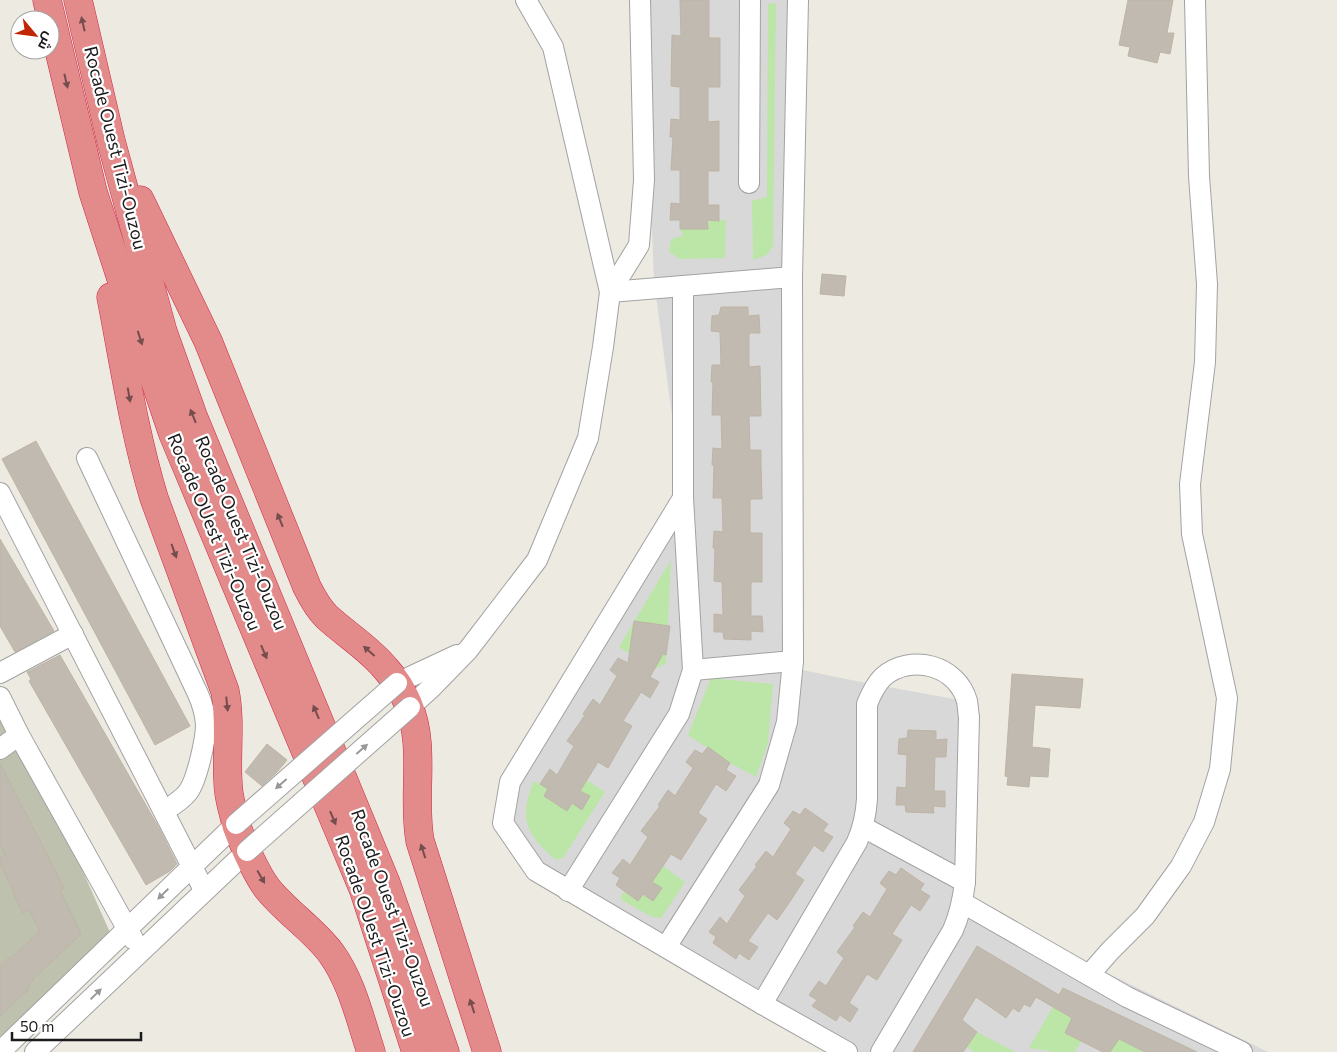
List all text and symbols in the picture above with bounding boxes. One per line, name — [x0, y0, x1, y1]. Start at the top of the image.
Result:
north arrow — [10, 10, 60, 60]
one-way arrow — [79, 17, 87, 32]
text: ش — [34, 29, 59, 54]
street label: Rocade Ouest Tizi-Ouzou — [80, 44, 152, 252]
one-way arrow — [62, 74, 70, 89]
one-way arrow — [137, 331, 144, 346]
one-way arrow — [126, 387, 134, 403]
one-way arrow — [189, 409, 196, 424]
street label: Rocade OUest Tizi-Ouzou — [163, 430, 266, 633]
street label: Rocade Ouest Tizi-Ouzou — [191, 432, 293, 633]
one-way arrow — [276, 512, 284, 527]
one-way arrow — [170, 544, 178, 559]
one-way arrow — [261, 645, 269, 659]
one-way arrow — [362, 646, 375, 657]
one-way arrow — [223, 696, 231, 712]
one-way arrow — [311, 705, 319, 719]
one-way arrow — [356, 743, 368, 755]
one-way arrow — [275, 779, 288, 790]
street label: Rocade Ouest Tizi-Ouzou — [347, 806, 439, 1010]
one-way arrow — [330, 811, 338, 825]
street label: Rocade OUest Tizi-Ouzou — [331, 832, 421, 1039]
one-way arrow — [419, 843, 427, 858]
one-way arrow — [256, 871, 265, 884]
one-way arrow — [157, 888, 169, 900]
one-way arrow — [89, 988, 101, 1000]
one-way arrow — [468, 998, 476, 1013]
scale bar — [12, 1010, 141, 1042]
text: 50 m — [20, 1017, 54, 1035]

